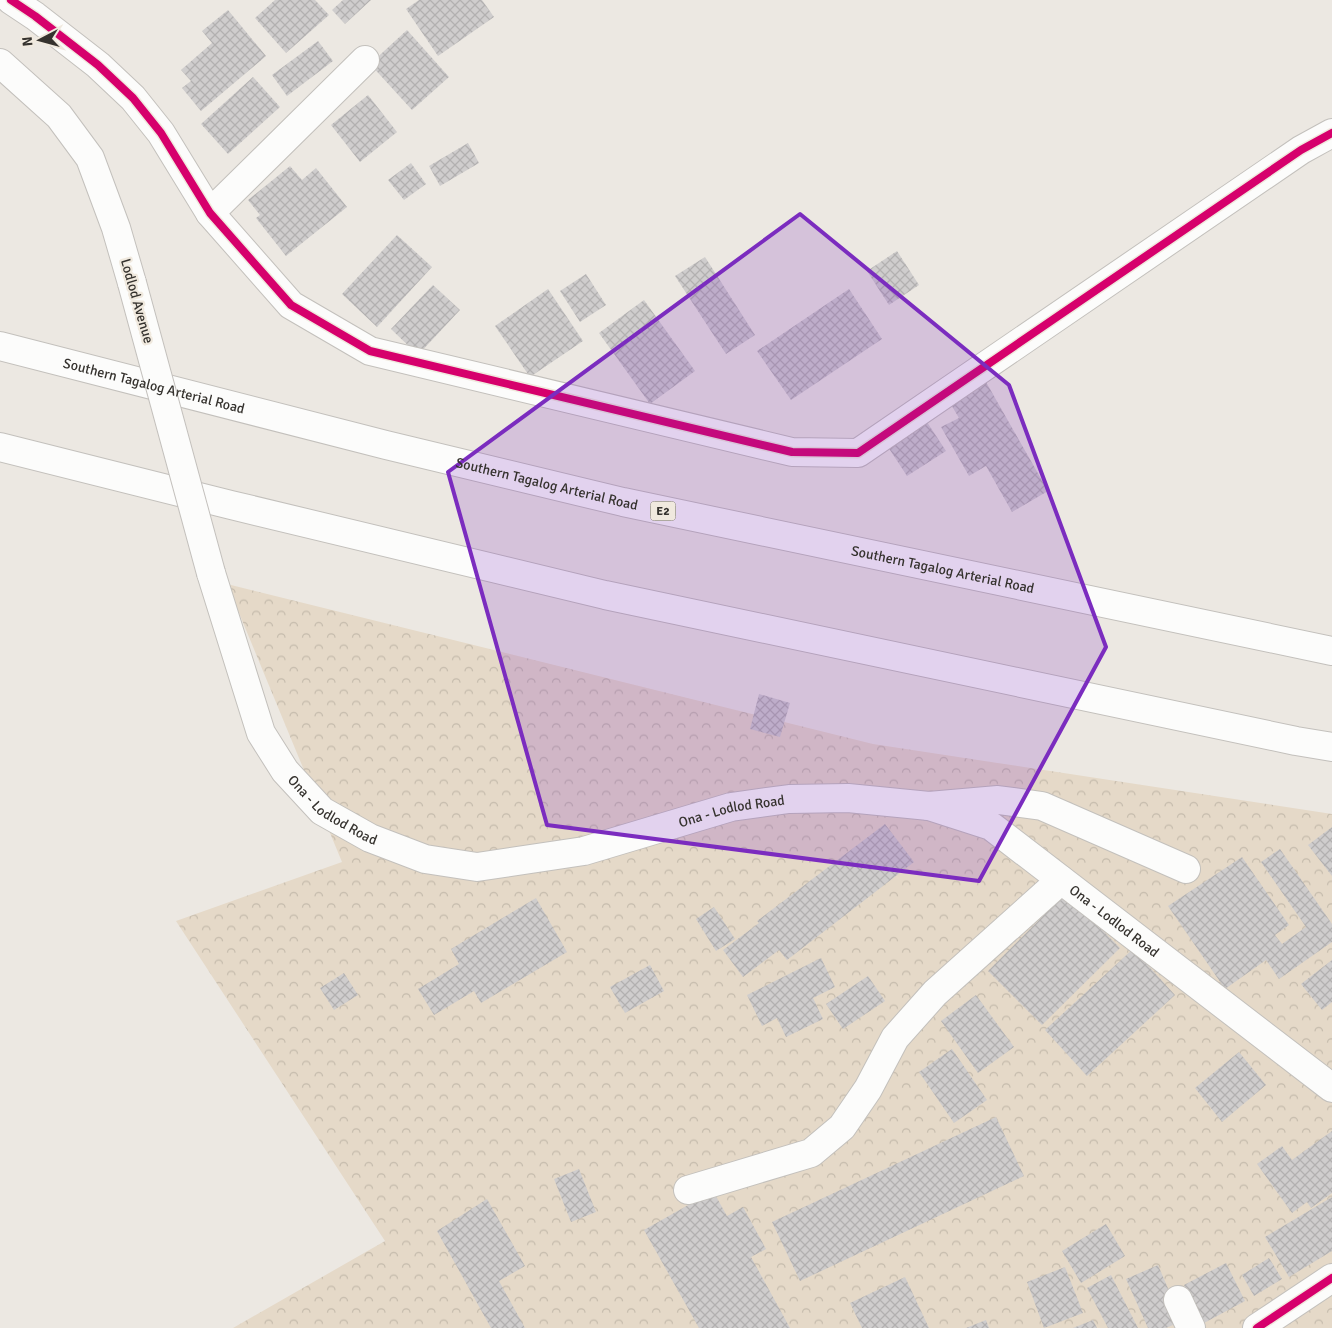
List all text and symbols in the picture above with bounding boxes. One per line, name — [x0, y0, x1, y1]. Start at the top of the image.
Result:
north arrow — [15, 15, 65, 65]
text: N — [19, 36, 37, 47]
street label: Lodlod Avenue — [117, 257, 157, 345]
street label: Southern Tagalog Arterial Road — [61, 354, 247, 417]
street label: Southern Tagalog Arterial Road — [454, 454, 640, 513]
road number: E2 — [650, 502, 676, 520]
street label: Southern Tagalog Arterial Road — [850, 542, 1036, 597]
street label: Ona - Lodlod Road — [284, 771, 380, 848]
street label: Ona - Lodlod Road — [676, 791, 786, 831]
street label: Ona - Lodlod Road — [1066, 881, 1163, 961]

